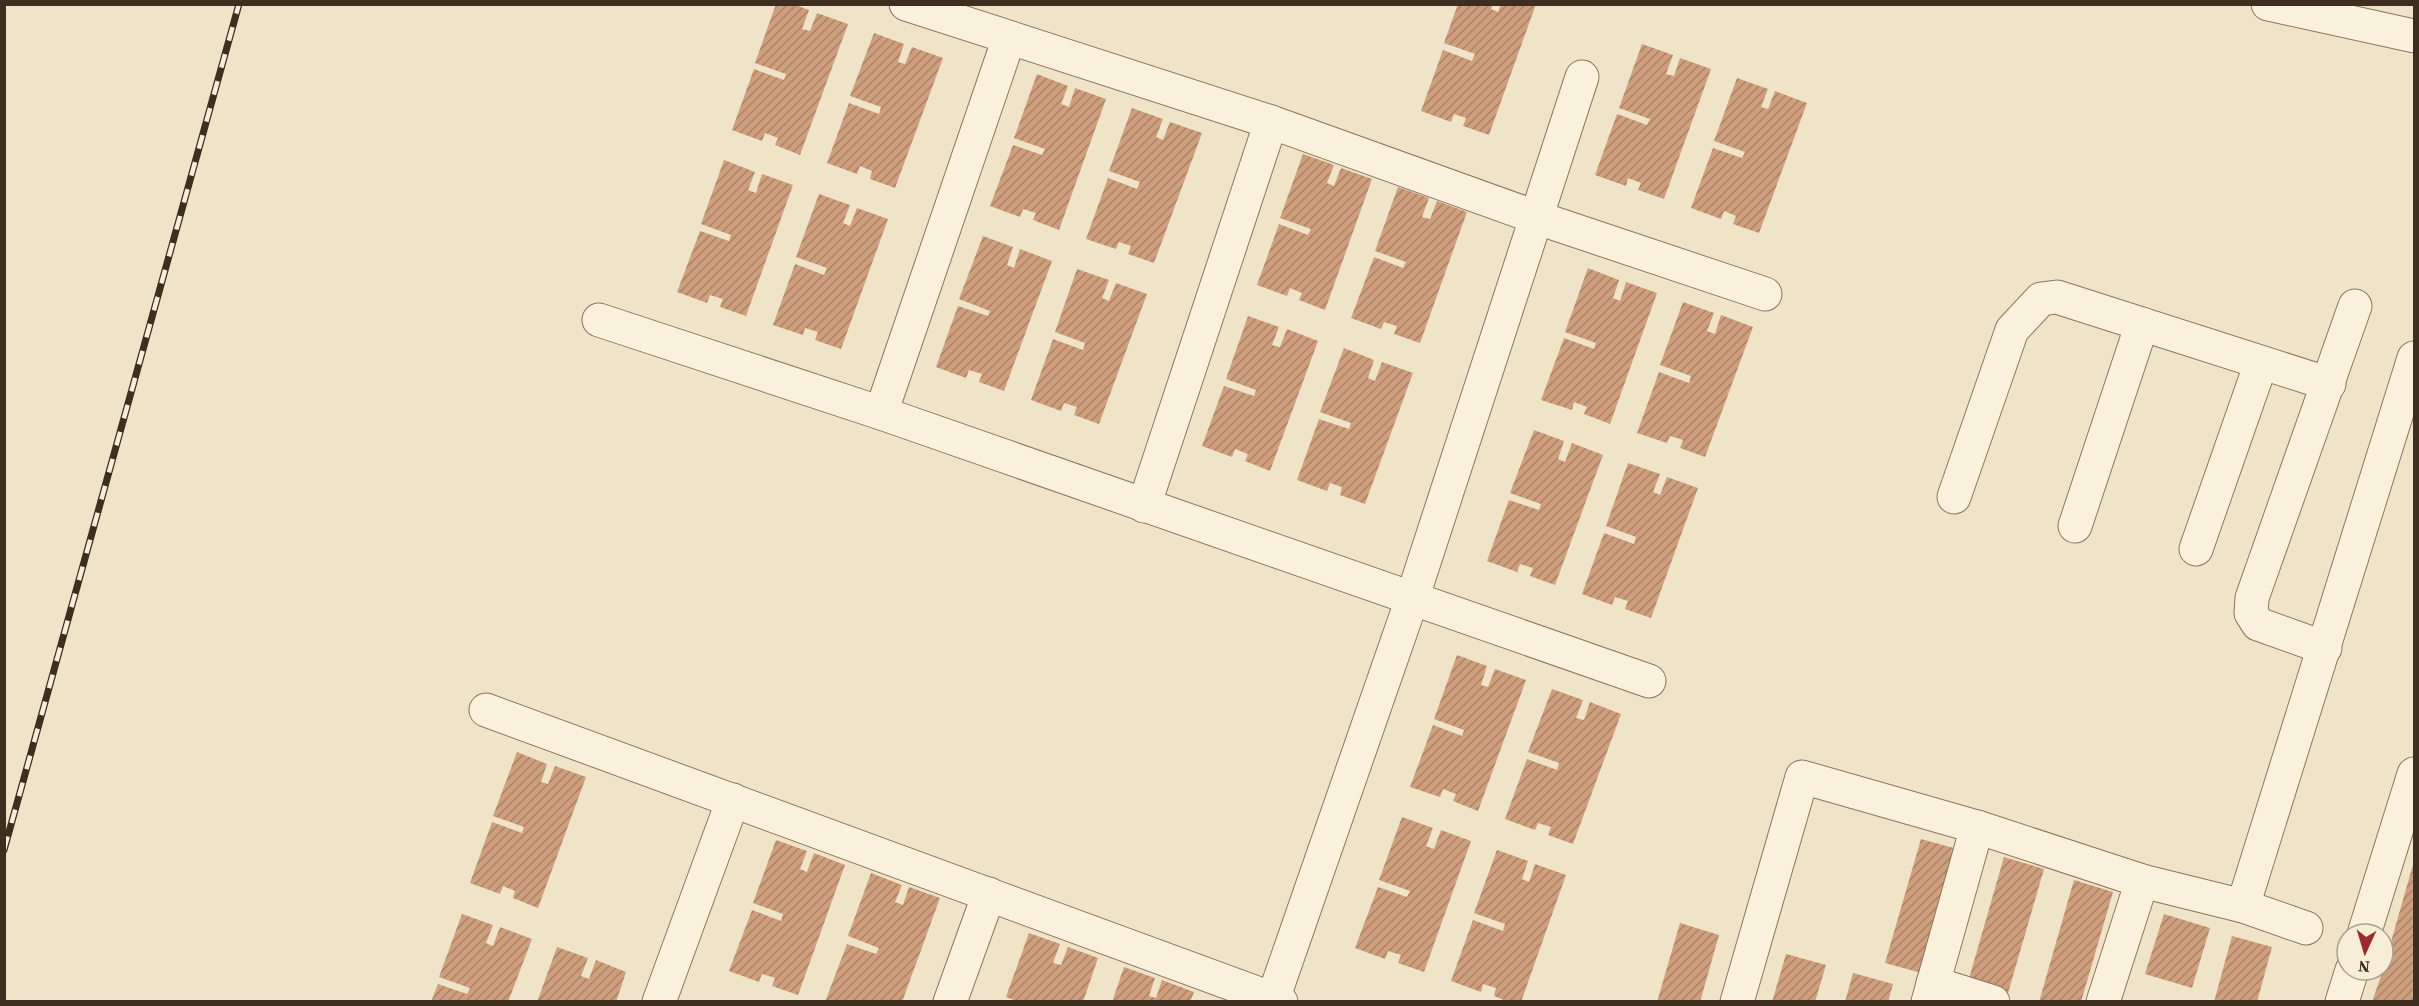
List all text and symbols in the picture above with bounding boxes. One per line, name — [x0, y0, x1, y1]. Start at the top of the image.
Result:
north arrow — [2335, 922, 2395, 982]
text: N — [2357, 956, 2371, 978]

